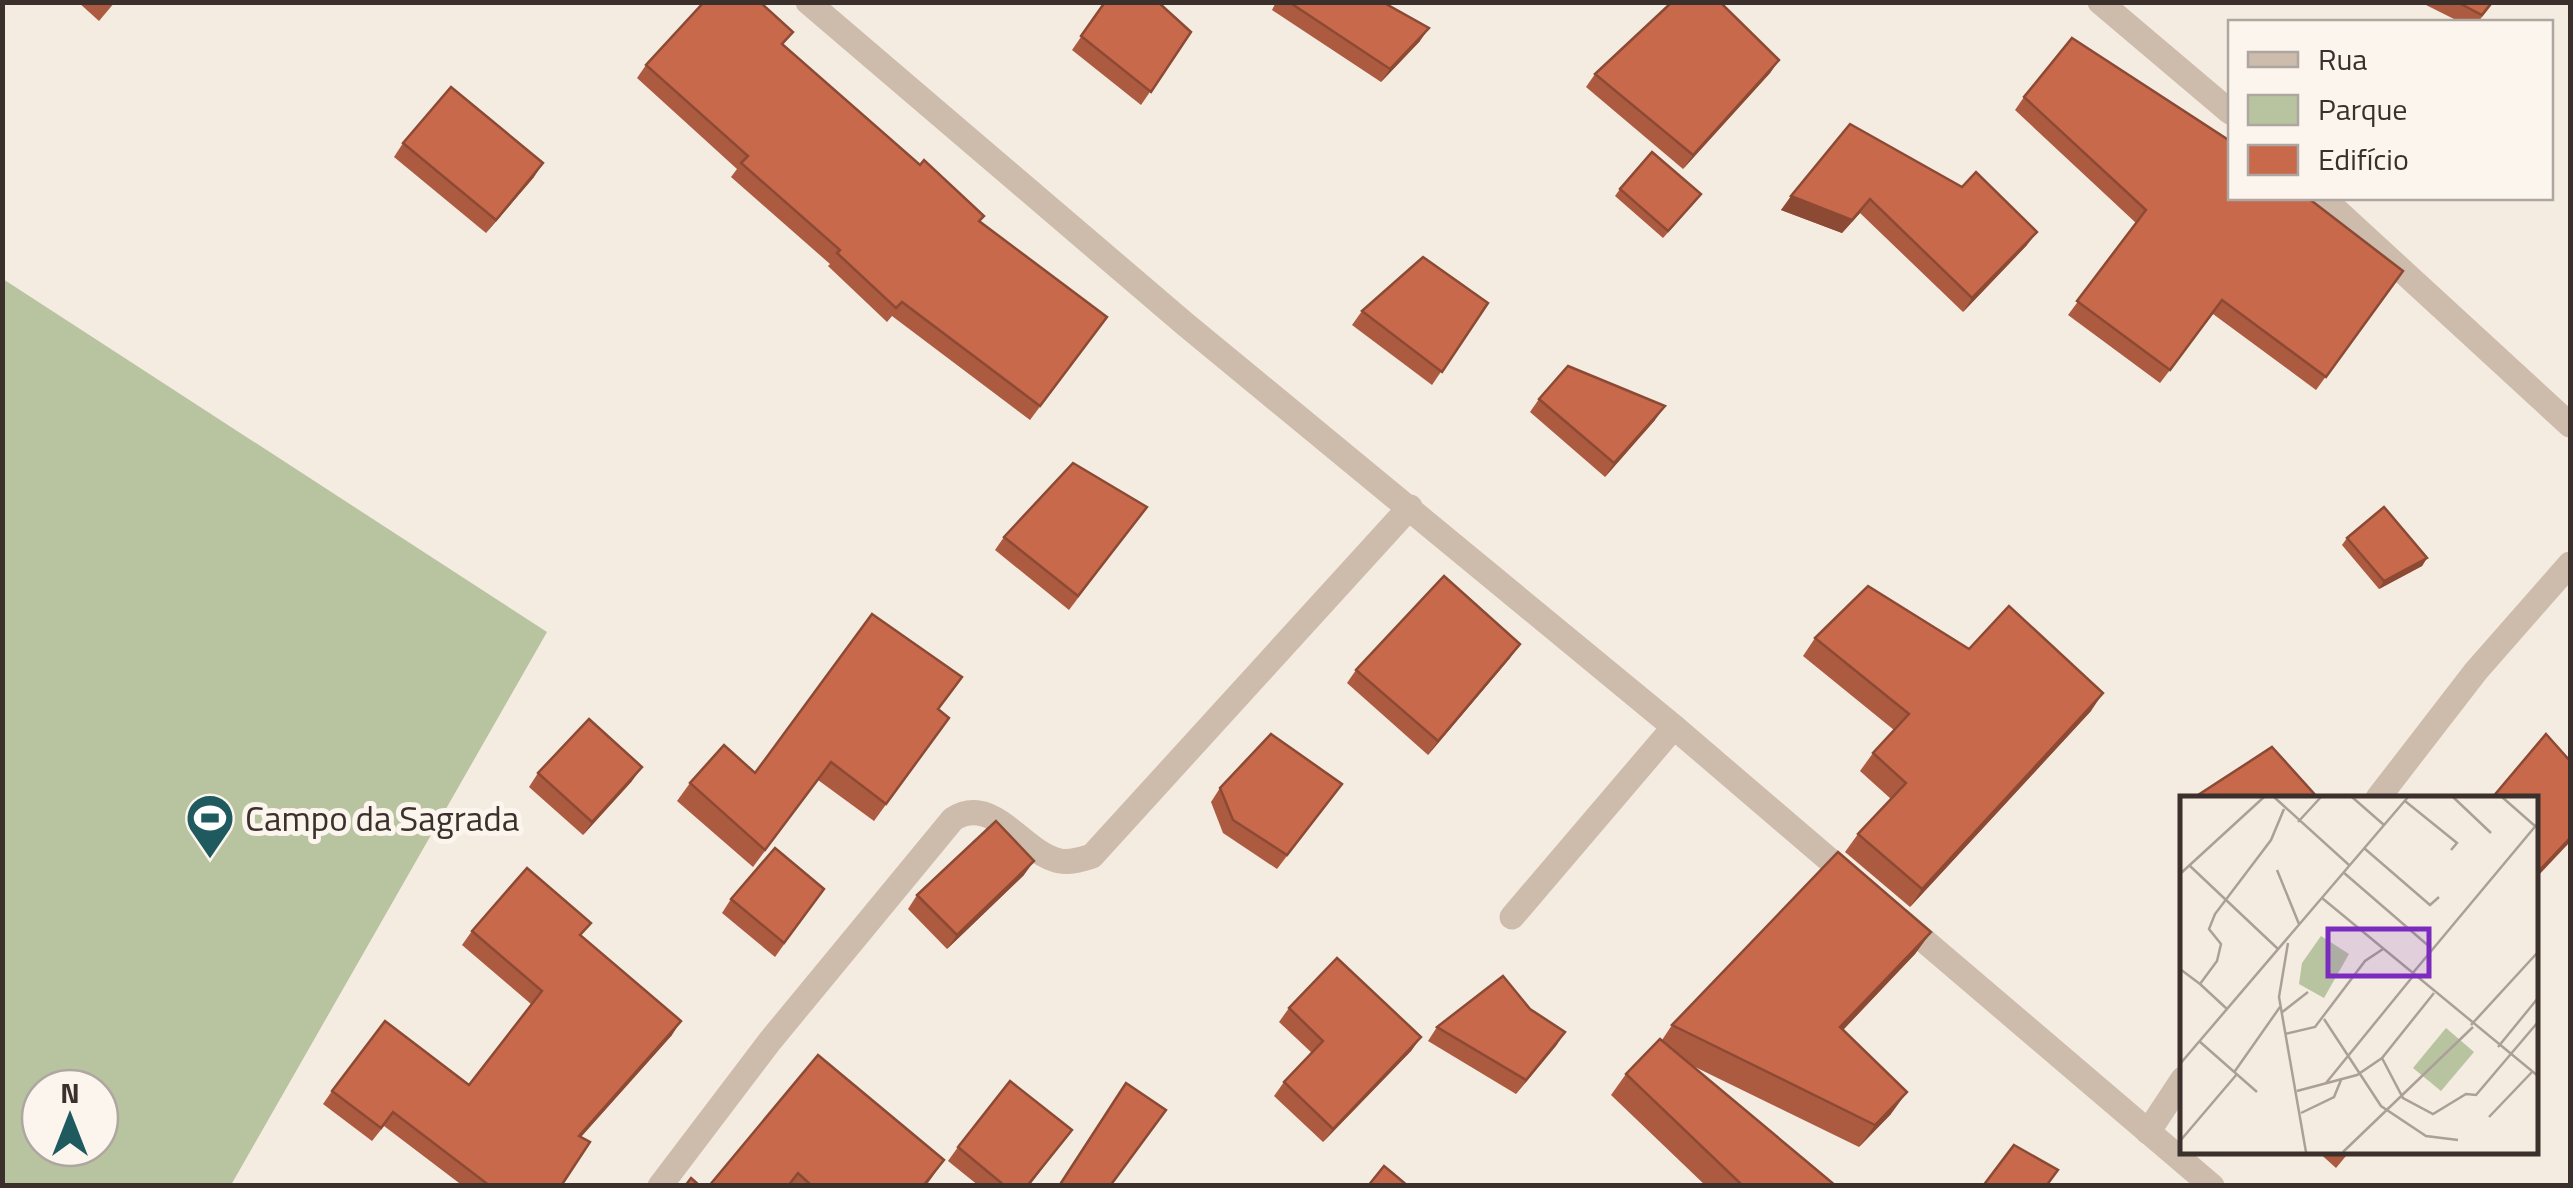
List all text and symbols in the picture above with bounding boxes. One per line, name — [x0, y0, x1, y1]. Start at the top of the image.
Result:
legend — [2228, 20, 2553, 200]
text: Rua — [2318, 36, 2367, 82]
text: Parque — [2318, 86, 2408, 132]
text: Edifício — [2318, 136, 2409, 182]
place label: Campo da Sagrada — [245, 791, 519, 845]
sports icon: Campo da Sagrada — [184, 792, 236, 860]
inset map — [2180, 796, 2538, 1153]
north arrow — [20, 1068, 120, 1168]
text: N — [60, 1071, 80, 1114]

